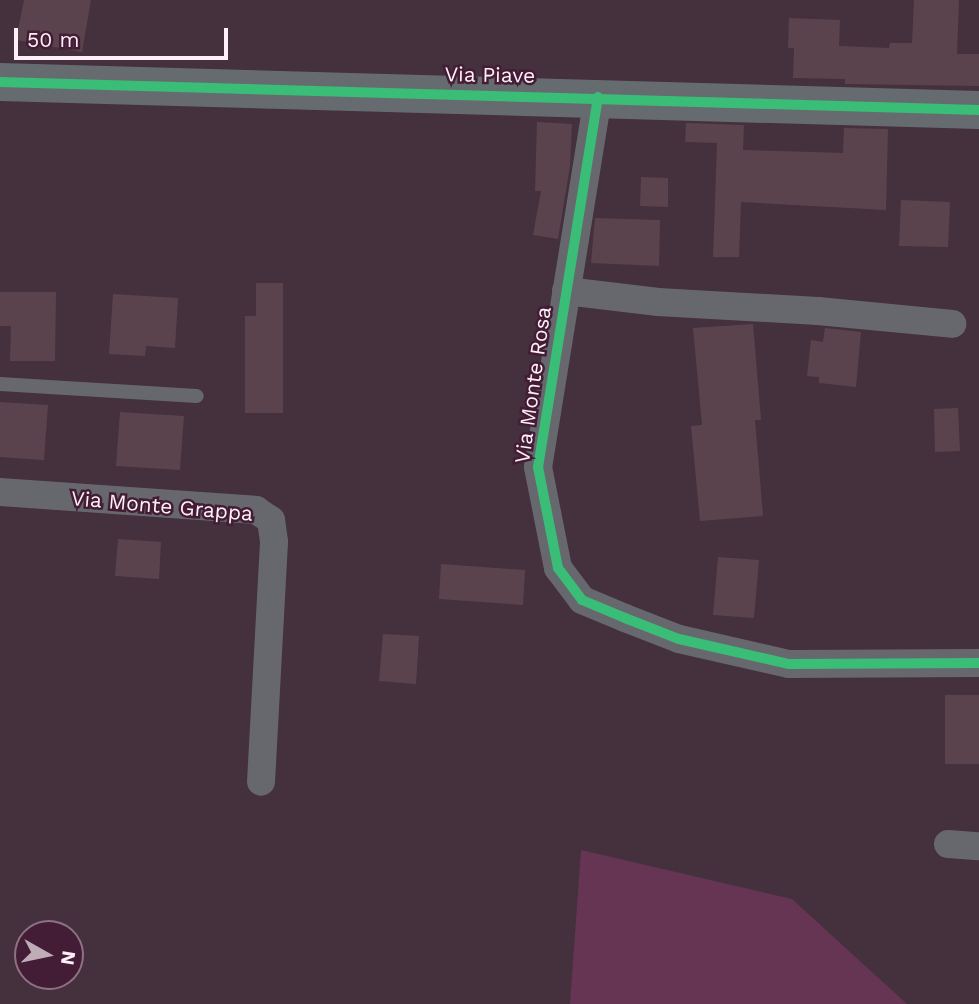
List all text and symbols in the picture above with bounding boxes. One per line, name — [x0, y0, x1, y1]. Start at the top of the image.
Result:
scale bar — [18, 14, 231, 58]
text: 50 m — [27, 27, 79, 52]
street label: Via Piave — [444, 62, 536, 88]
street label: Via Monte Rosa — [509, 305, 557, 465]
street label: Via Monte Grappa — [70, 485, 254, 527]
north arrow — [14, 920, 84, 990]
text: N — [56, 949, 81, 967]

